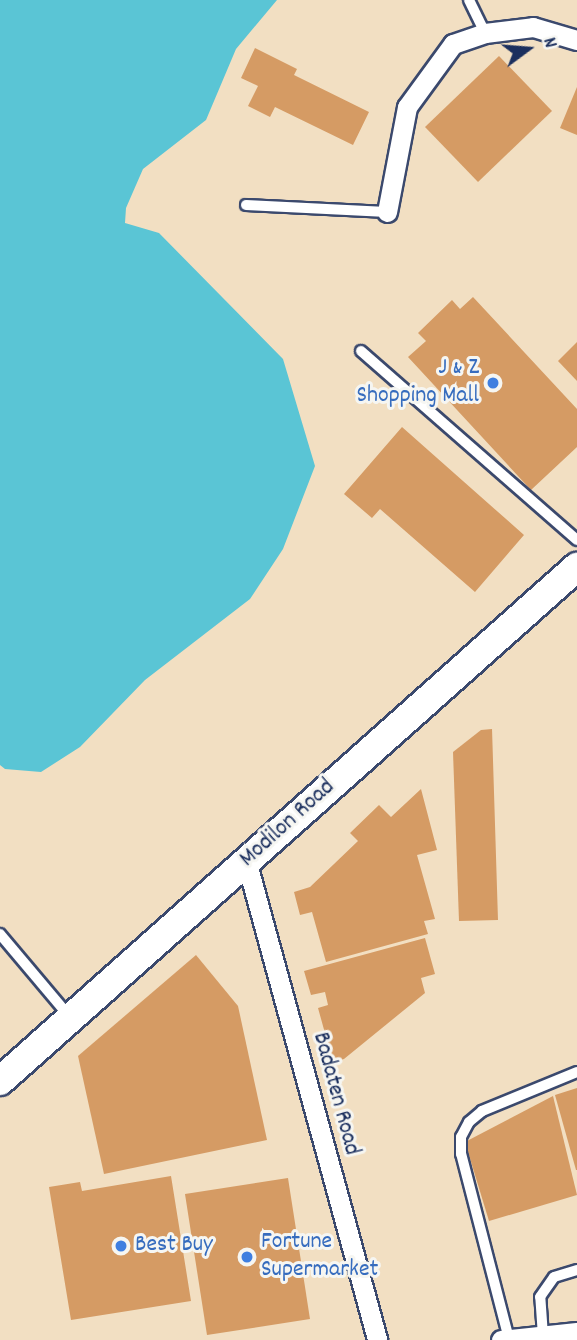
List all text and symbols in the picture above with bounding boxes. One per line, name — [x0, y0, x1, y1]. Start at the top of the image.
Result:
north arrow — [493, 14, 563, 84]
text: N — [534, 35, 563, 51]
place label: J & Z Shopping Mall — [356, 355, 479, 411]
marker: J & Z Shopping Mall — [485, 375, 501, 391]
street label: Modilon Road — [234, 774, 342, 874]
street label: Badaten Road — [305, 1029, 365, 1159]
place label: Fortune Supermarket — [261, 1229, 378, 1285]
place label: Best Buy — [135, 1232, 213, 1260]
marker: Best Buy — [113, 1238, 129, 1254]
marker: Fortune Supermarket — [239, 1249, 255, 1265]

